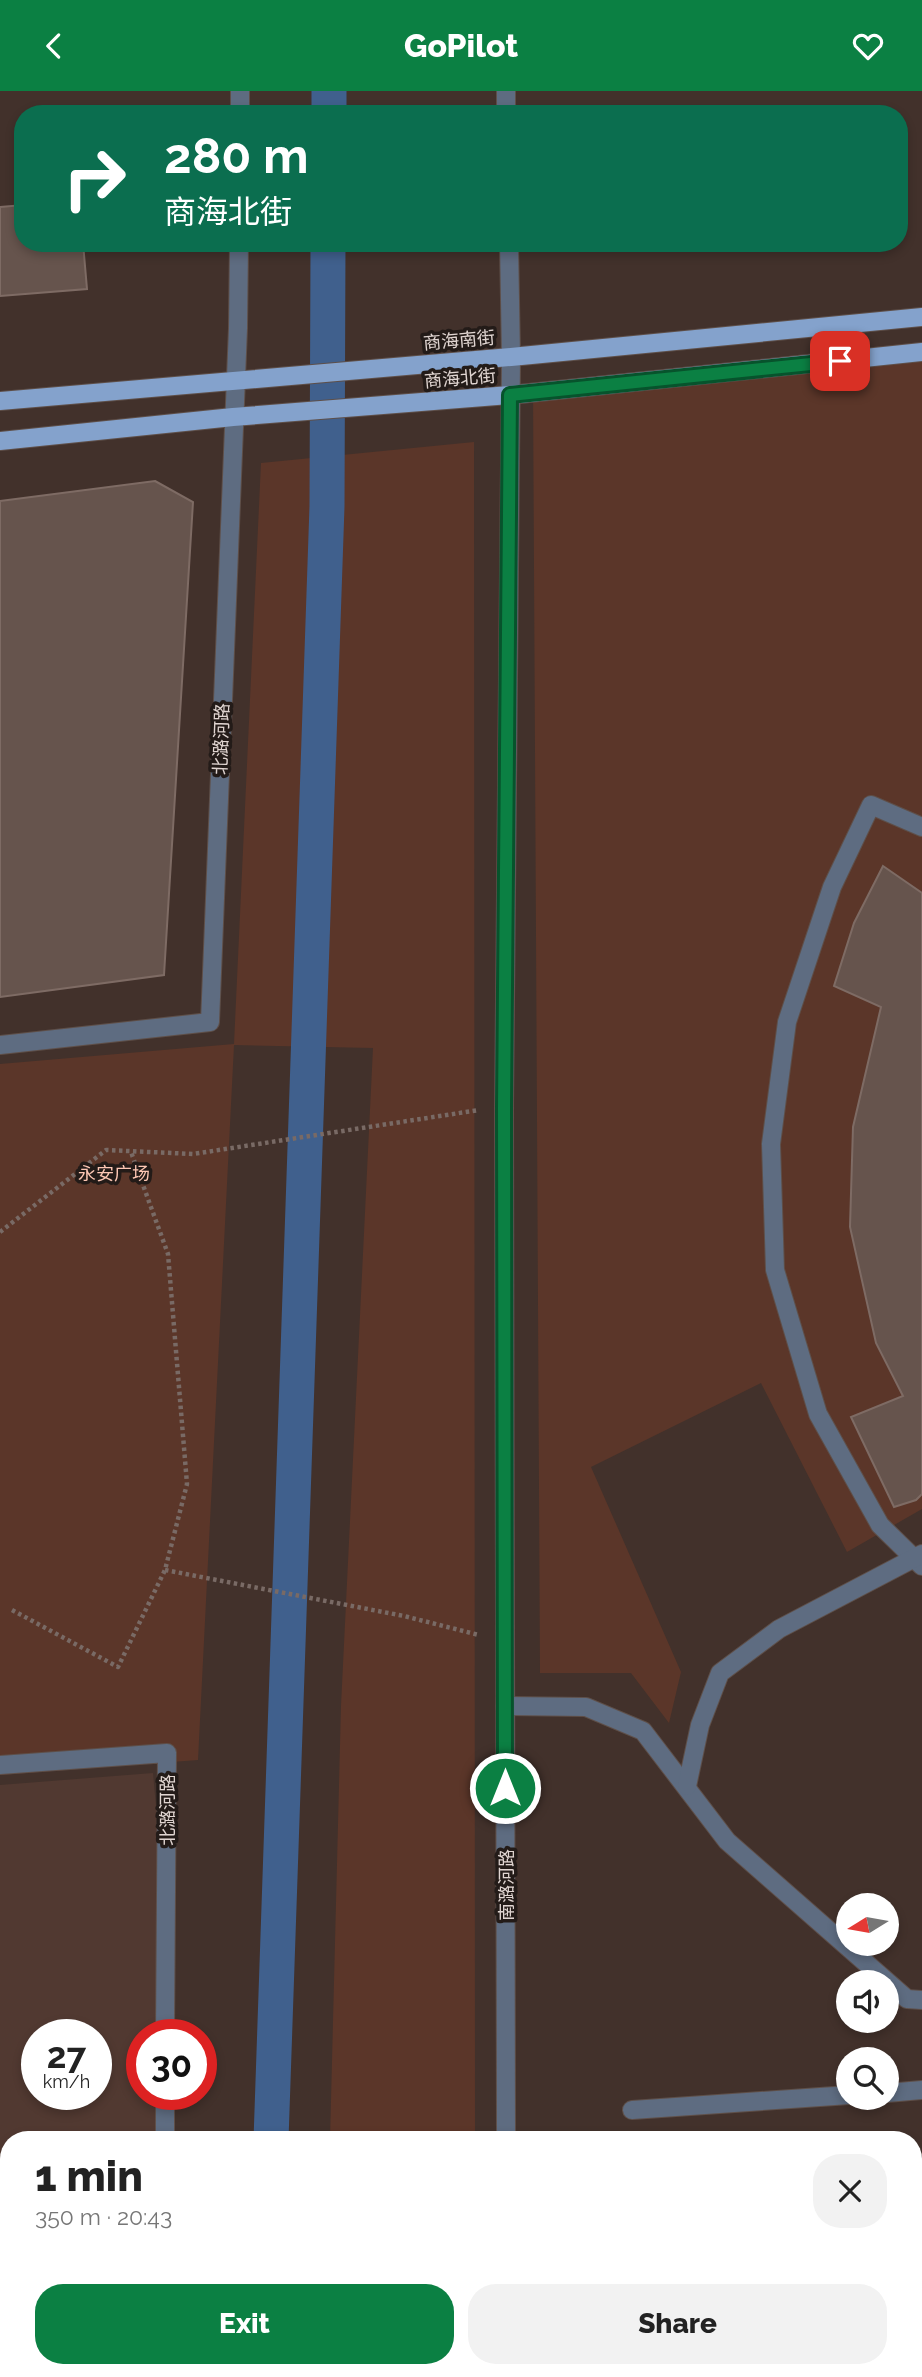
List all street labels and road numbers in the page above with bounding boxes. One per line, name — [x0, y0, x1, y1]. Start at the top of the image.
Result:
street label: 商海南街 — [422, 326, 496, 354]
street label: 商海北街 — [423, 364, 497, 392]
street label: 北潞河路 — [209, 703, 233, 775]
street label: 北潞河路 — [157, 1774, 178, 1846]
street label: 南潞河路 — [496, 1849, 517, 1921]

